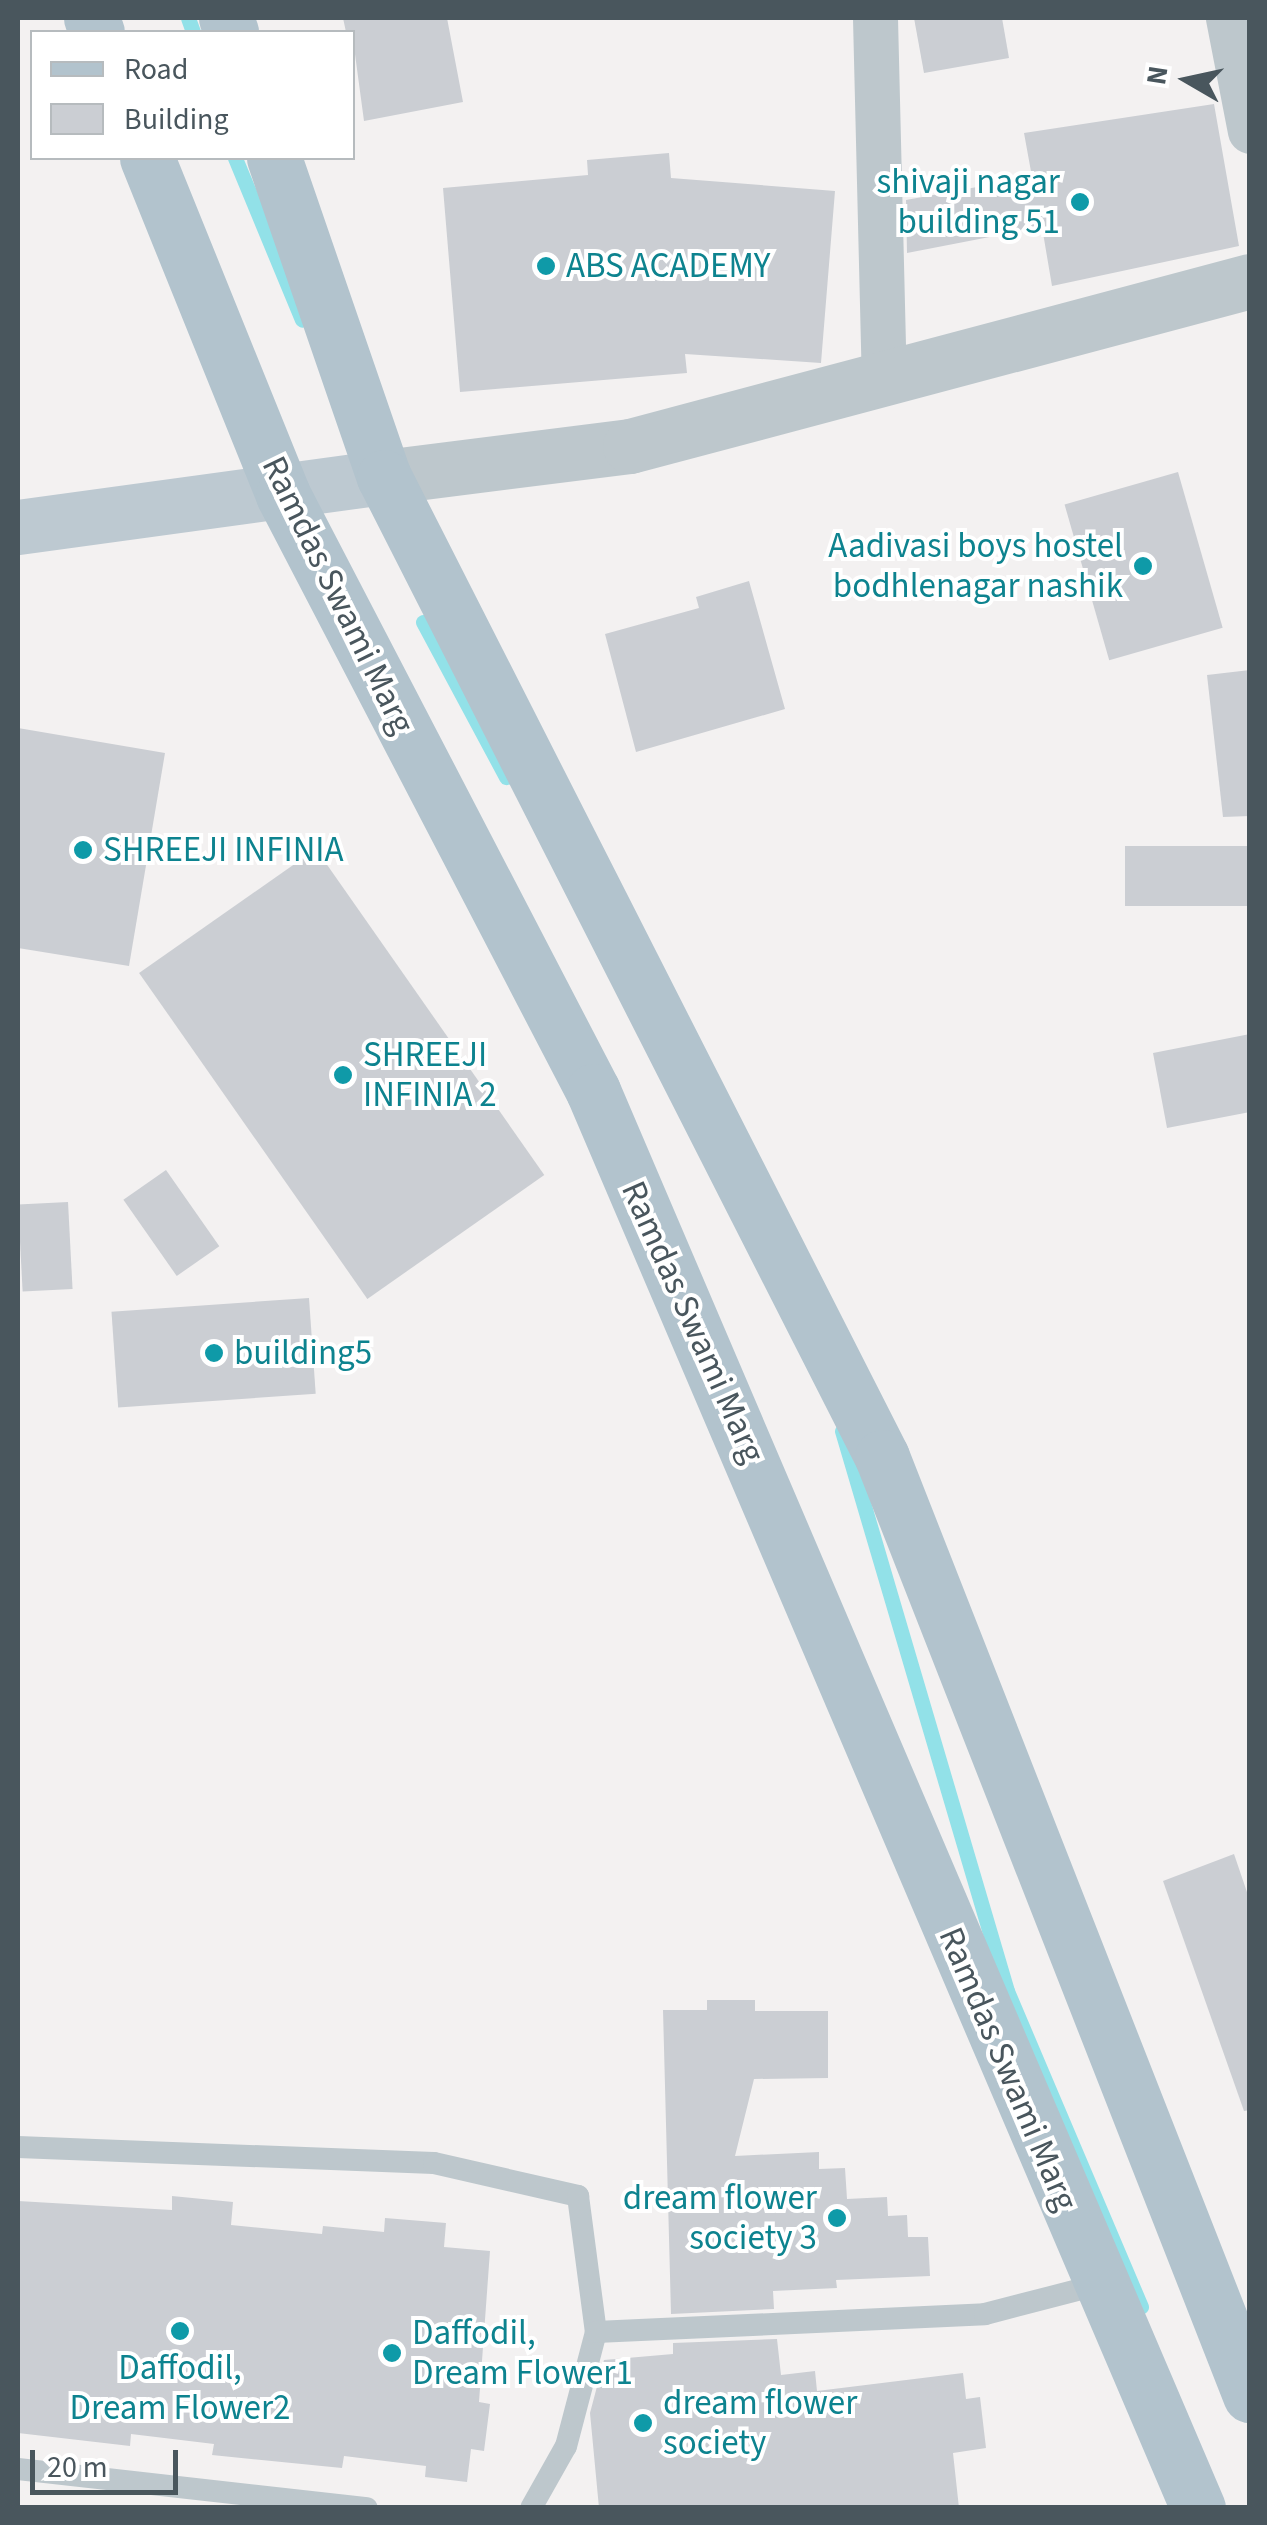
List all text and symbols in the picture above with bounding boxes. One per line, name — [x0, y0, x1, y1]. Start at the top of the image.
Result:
legend — [30, 30, 355, 160]
north arrow — [1137, 30, 1237, 130]
text: Road — [124, 48, 188, 91]
text: N — [1136, 63, 1179, 88]
text: Building — [124, 98, 229, 141]
place label: shivaji nagar building 51 — [877, 161, 1060, 243]
marker: shivaji nagar building 51 — [1069, 191, 1091, 213]
place label: ABS ACADEMY — [566, 245, 771, 287]
marker: ABS ACADEMY — [535, 255, 557, 277]
street label: Ramdas Swami Marg — [253, 449, 423, 741]
place label: Aadivasi boys hostel bodhlenagar nashik — [828, 525, 1123, 607]
marker: Aadivasi boys hostel bodhlenagar nashik — [1132, 555, 1154, 577]
place label: SHREEJI INFINIA — [103, 829, 343, 871]
marker: SHREEJI INFINIA — [72, 839, 94, 861]
place label: SHREEJI INFINIA 2 — [363, 1034, 497, 1116]
marker: SHREEJI INFINIA 2 — [332, 1064, 354, 1086]
street label: Ramdas Swami Marg — [612, 1175, 774, 1469]
place label: building5 — [234, 1332, 372, 1374]
marker: building5 — [203, 1342, 225, 1364]
street label: Ramdas Swami Marg — [929, 1921, 1087, 2217]
place label: dream flower society 3 — [623, 2177, 817, 2259]
marker: dream flower society 3 — [826, 2207, 848, 2229]
place label: Daffodil, Dream Flower1 — [412, 2312, 633, 2394]
marker: Daffodil, Dream Flower2 — [169, 2320, 191, 2342]
marker: Daffodil, Dream Flower1 — [381, 2342, 403, 2364]
place label: Daffodil, Dream Flower2 — [70, 2347, 290, 2429]
place label: dream flower society — [663, 2382, 857, 2464]
marker: dream flower society — [632, 2412, 654, 2434]
scale bar — [35, 2430, 182, 2492]
text: 20 m — [47, 2446, 108, 2489]

